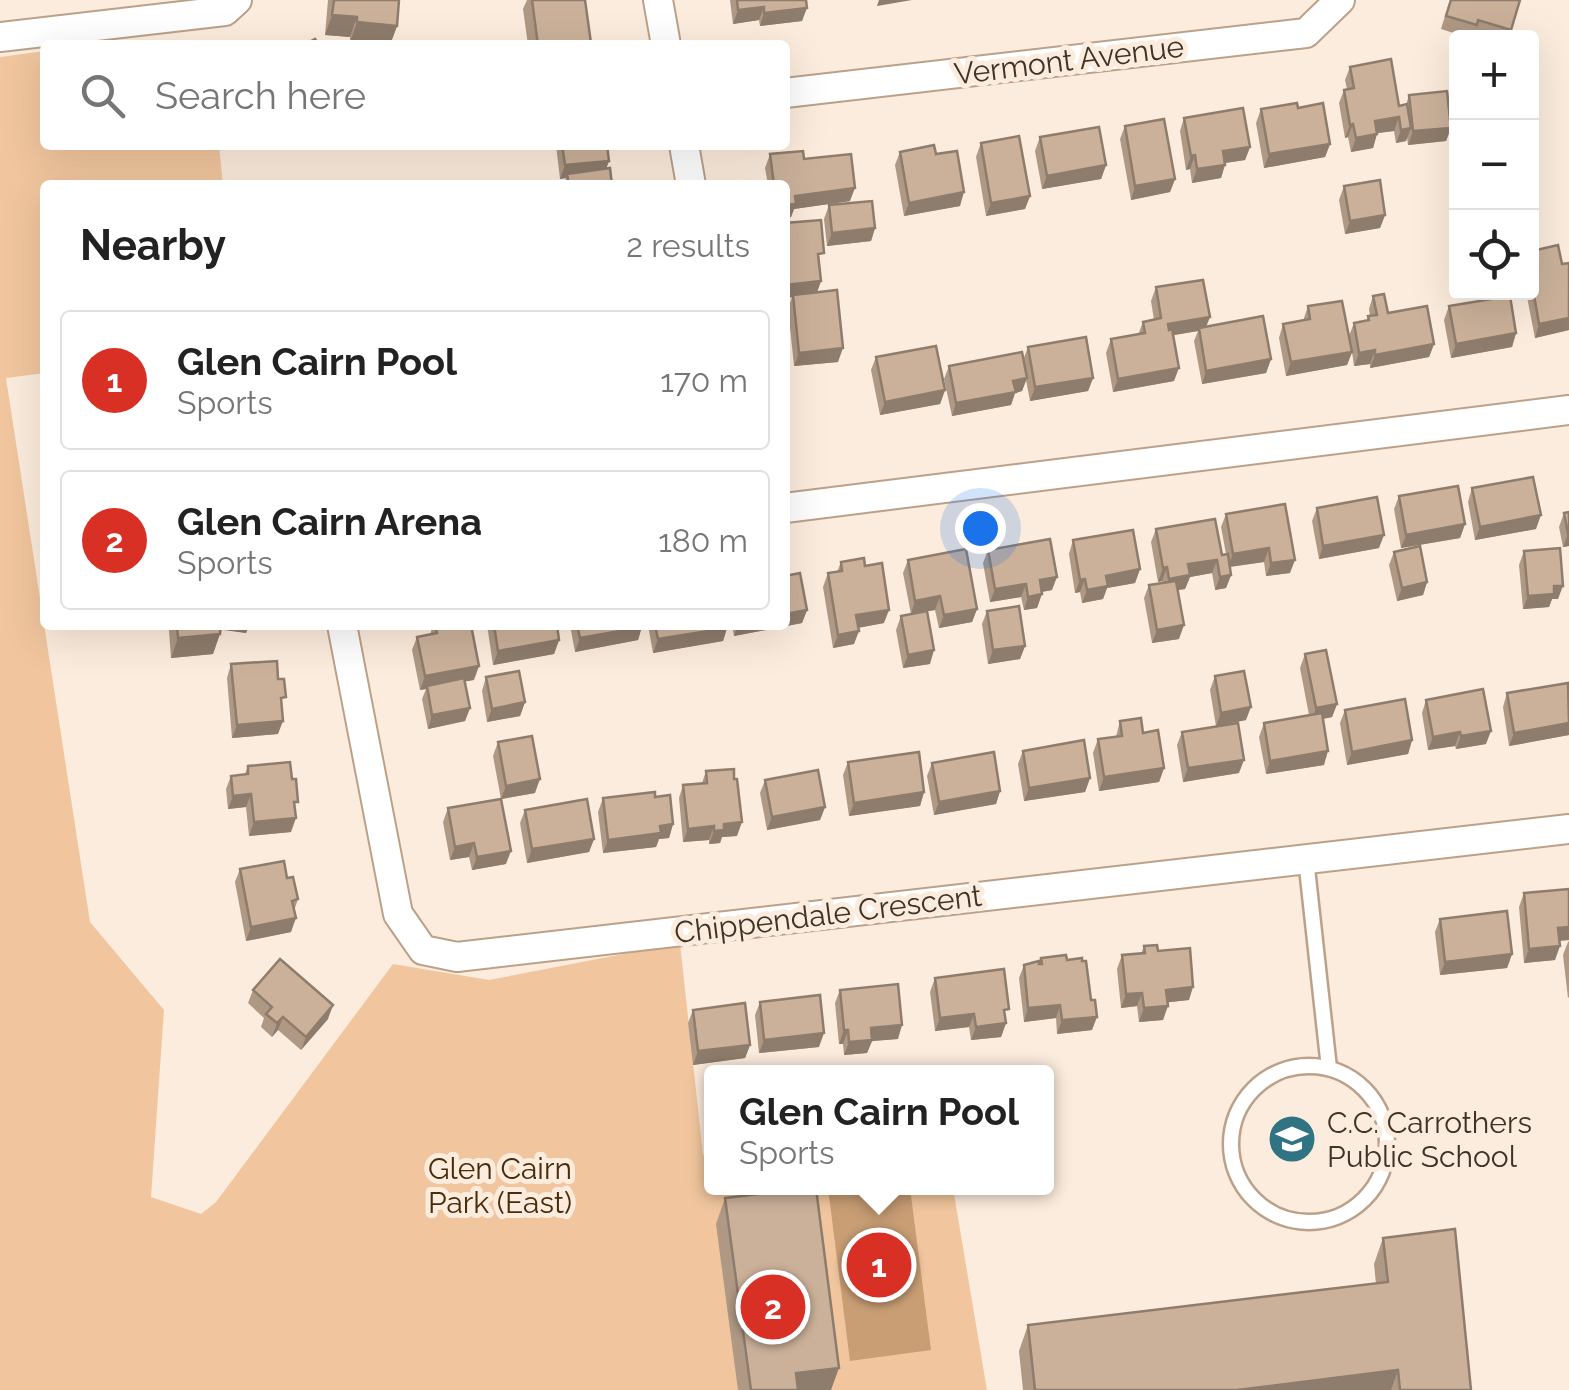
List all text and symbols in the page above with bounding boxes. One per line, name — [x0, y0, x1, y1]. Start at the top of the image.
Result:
street label: Vermont Avenue — [952, 29, 1186, 91]
map controls — [1449, 30, 1539, 300]
button: + — [1449, 30, 1539, 120]
search box — [40, 40, 790, 150]
icon: search — [75, 68, 130, 123]
text: Search here — [155, 73, 366, 118]
button: − — [1449, 120, 1539, 210]
button: locate — [1449, 210, 1539, 300]
text: Nearby — [80, 221, 226, 270]
text: 2 results — [626, 227, 750, 264]
text: Glen Cairn Pool — [177, 339, 457, 384]
text: 1 — [107, 362, 122, 399]
text: 170 m — [660, 362, 748, 399]
text: Sports — [177, 384, 273, 421]
text: Glen Cairn Arena — [177, 499, 482, 544]
your location — [955, 503, 1006, 554]
text: 2 — [105, 522, 124, 559]
text: 180 m — [658, 522, 748, 559]
text: Sports — [177, 544, 273, 581]
street label: Chippendale Crescent — [672, 878, 984, 950]
popup — [704, 1065, 1054, 1195]
text: Glen Cairn Pool — [739, 1089, 1019, 1134]
place label: C.C. Carrothers Public School — [1327, 1105, 1532, 1174]
school or university icon: C.C. Carrothers Public School — [1266, 1113, 1318, 1165]
text: Sports — [739, 1134, 835, 1171]
park label: Glen Cairn Park (East) — [428, 1151, 572, 1220]
pin: 1 — [846, 1228, 912, 1302]
pin: 2 — [740, 1270, 806, 1344]

